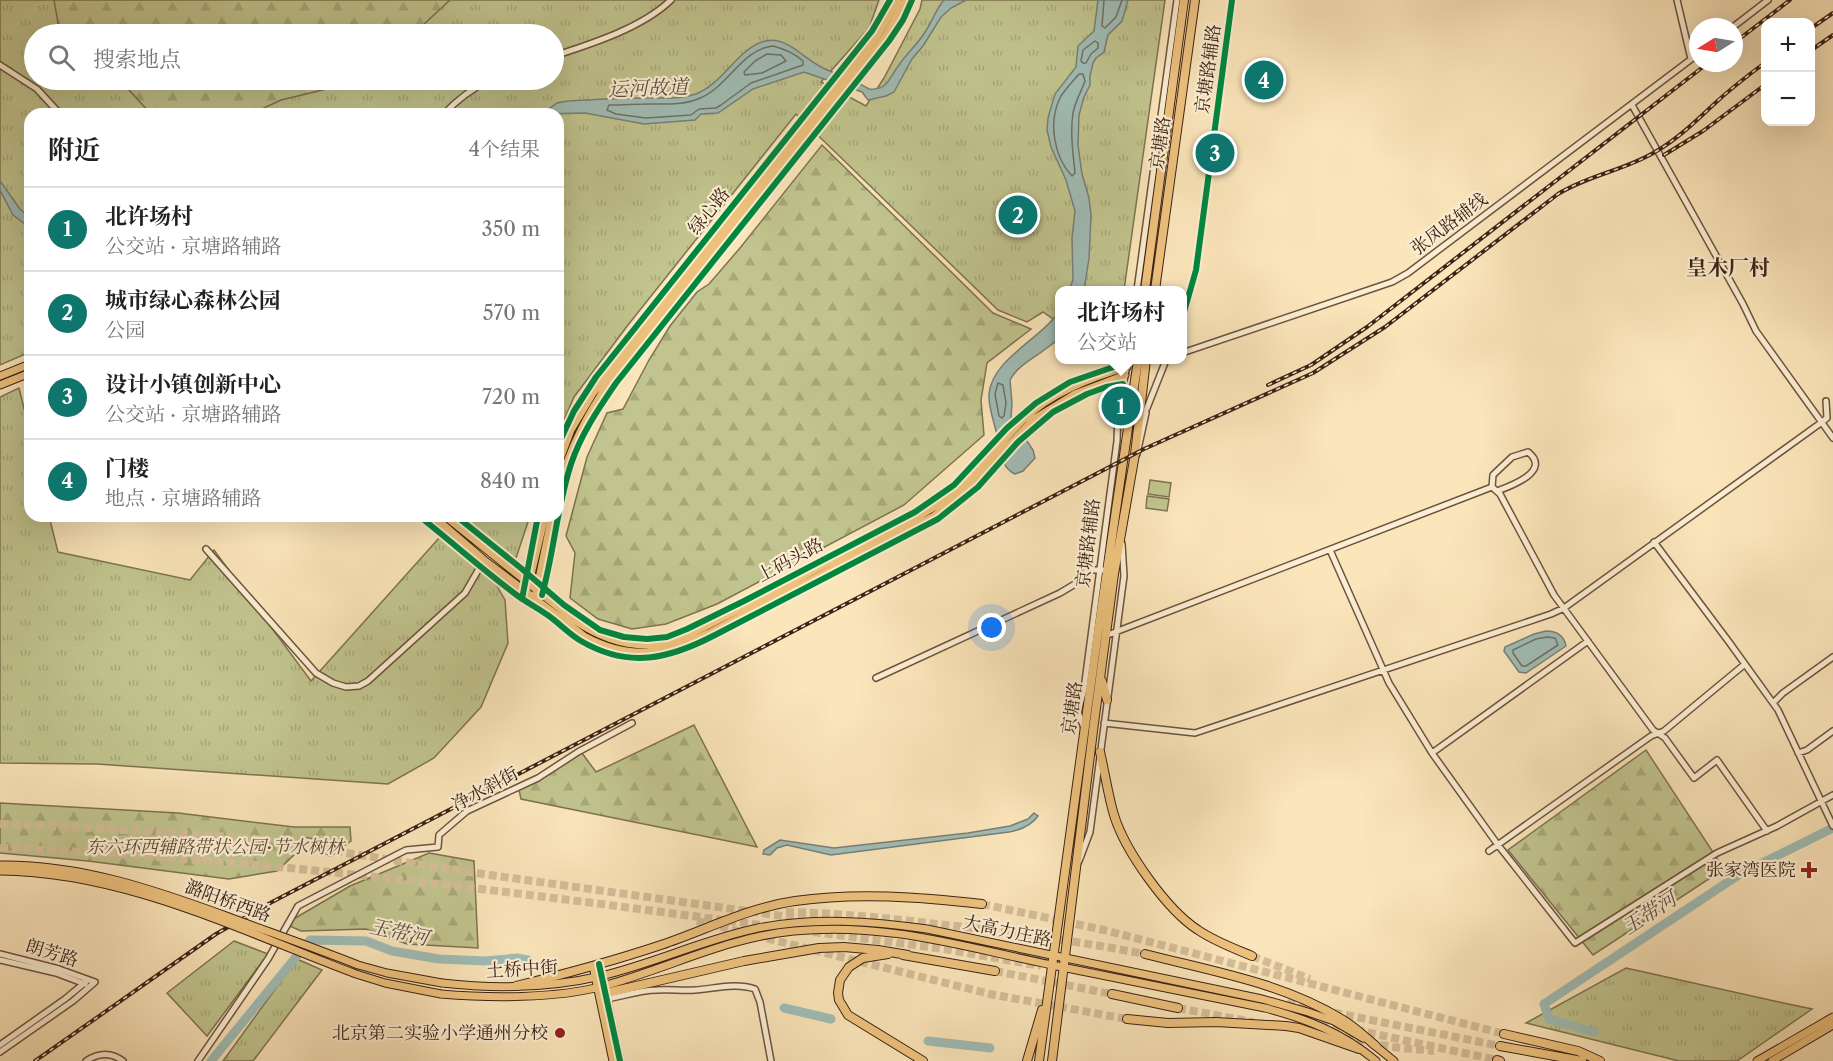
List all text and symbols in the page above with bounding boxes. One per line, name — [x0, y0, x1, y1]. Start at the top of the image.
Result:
north arrow — [1689, 18, 1743, 72]
map controls — [1761, 18, 1815, 126]
button: + — [1761, 18, 1815, 72]
street label: 京塘路辅路 — [1191, 23, 1225, 115]
search box — [24, 24, 564, 90]
icon: search — [45, 41, 78, 74]
text: 搜索地点 — [93, 46, 181, 73]
pin: 4 — [1244, 58, 1284, 103]
button: − — [1761, 72, 1815, 126]
water label: 运河故道 — [608, 75, 691, 101]
street label: 京塘路 — [1145, 115, 1175, 171]
pin: 3 — [1196, 130, 1234, 176]
text: 附近 — [48, 134, 100, 166]
text: 4个结果 — [468, 137, 540, 161]
street label: 绿心路 — [683, 183, 735, 239]
street label: 张凤路辅线 — [1406, 188, 1492, 260]
pin: 2 — [998, 192, 1038, 238]
text: 北许场村 — [105, 203, 193, 230]
text: 1 — [63, 217, 72, 241]
text: 350 m — [482, 217, 540, 241]
text: 公交站 · 京塘路辅路 — [105, 234, 281, 258]
district label: 皇木厂村 — [1686, 255, 1770, 280]
popup — [1055, 286, 1187, 364]
text: 城市绿心森林公园 — [105, 287, 281, 314]
text: 北许场村 — [1077, 299, 1165, 326]
text: 2 — [62, 301, 73, 325]
text: 570 m — [483, 301, 540, 325]
text: 公园 — [105, 318, 145, 342]
text: 公交站 — [1077, 330, 1137, 354]
text: 设计小镇创新中心 — [105, 371, 281, 398]
pin: 1 — [1102, 384, 1140, 428]
text: 3 — [62, 385, 73, 409]
text: 720 m — [482, 385, 540, 409]
text: 公交站 · 京塘路辅路 — [105, 402, 281, 426]
text: 门楼 — [105, 455, 149, 482]
text: 4 — [62, 469, 73, 493]
text: 840 m — [480, 469, 540, 493]
text: 地点 · 京塘路辅路 — [105, 486, 261, 510]
street label: 京塘路辅路 — [1072, 497, 1104, 589]
street label: 上码头路 — [753, 533, 827, 587]
your location — [977, 613, 1006, 642]
street label: 京塘路 — [1057, 680, 1087, 736]
street label: 净水斜街 — [448, 762, 522, 816]
park label: 东六环西辅路带状公园·节水树林 — [86, 836, 347, 858]
place label: 张家湾医院 — [1706, 859, 1796, 881]
marker: 张家湾医院 — [1800, 861, 1818, 879]
street label: 潞阳桥西路 — [182, 875, 274, 927]
water label: 玉带河 — [1617, 885, 1683, 939]
street label: 大高力庄路 — [961, 911, 1053, 951]
water label: 玉带河 — [367, 914, 434, 951]
street label: 朗芳路 — [23, 935, 81, 971]
street label: 土桥中街 — [485, 956, 559, 982]
place label: 北京第二实验小学通州分校 — [332, 1022, 548, 1044]
marker: 北京第二实验小学通州分校 — [553, 1026, 567, 1040]

